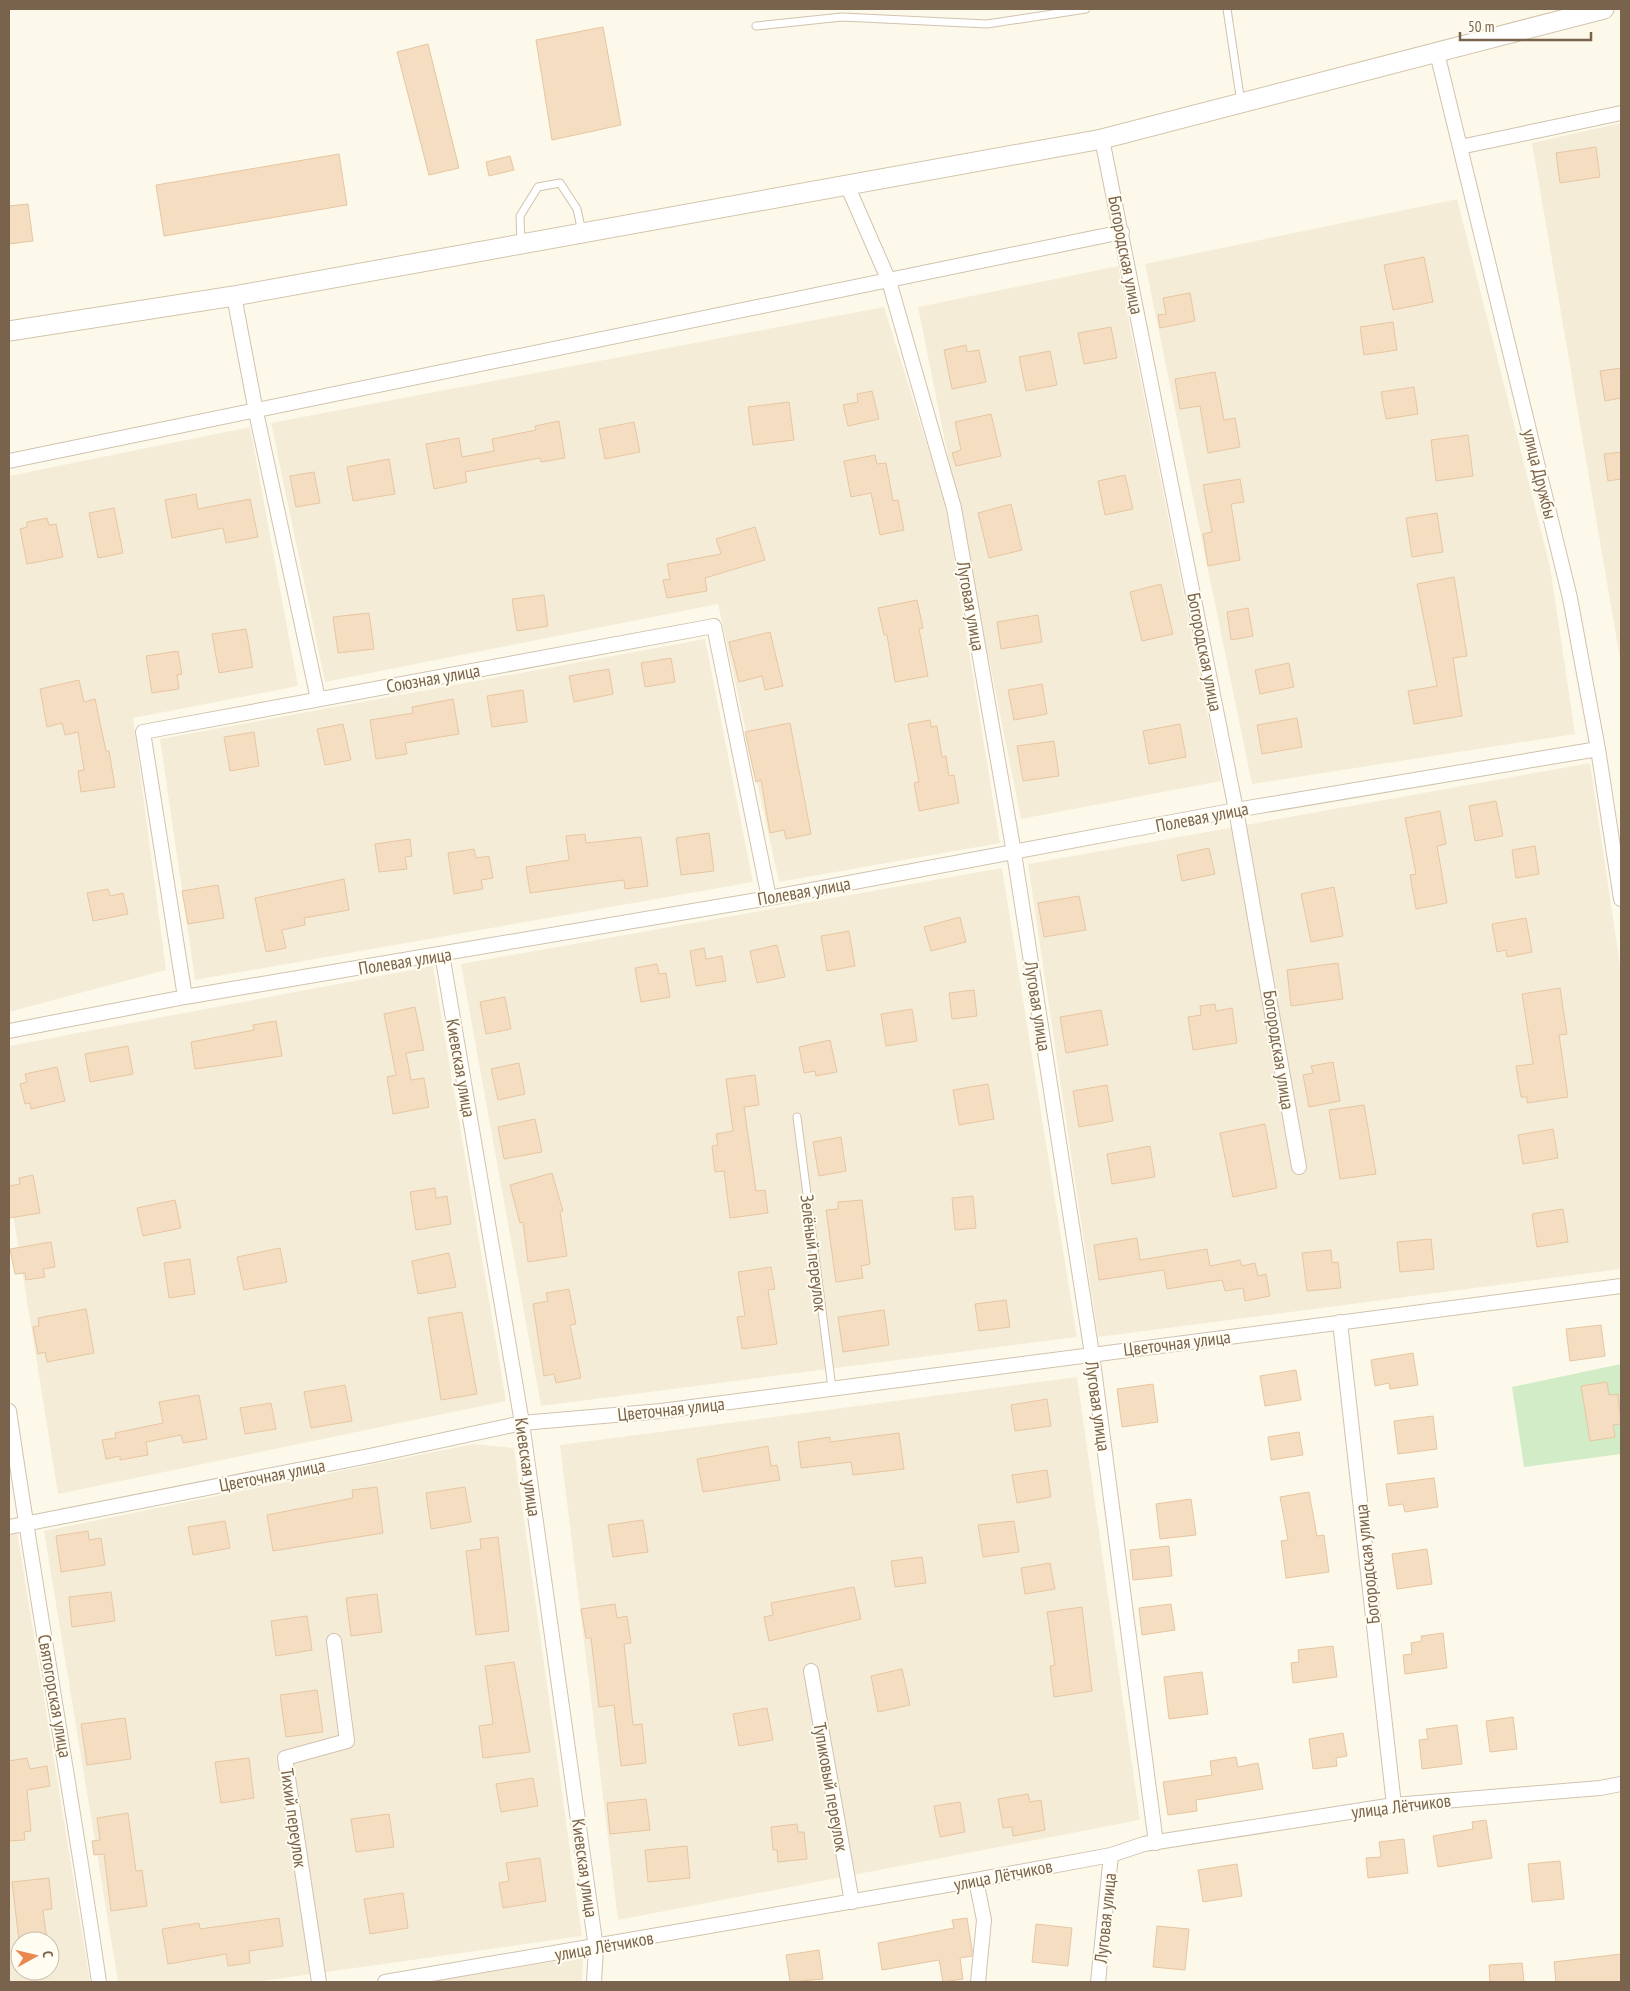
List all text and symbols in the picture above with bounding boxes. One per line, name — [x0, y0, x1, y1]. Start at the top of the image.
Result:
scale bar — [1460, 10, 1591, 42]
text: 50 m — [1468, 17, 1494, 36]
street label: Богородская улица — [1103, 194, 1149, 316]
street label: улица Дружбы — [1518, 427, 1562, 521]
street label: Луговая улица — [952, 558, 990, 653]
street label: Богородская улица — [1182, 591, 1228, 713]
street label: Союзная улица — [384, 658, 482, 698]
street label: Полевая улица — [1154, 797, 1250, 837]
street label: Полевая улица — [756, 872, 852, 910]
street label: Полевая улица — [357, 942, 453, 980]
street label: Луговая улица — [1019, 958, 1056, 1053]
street label: Богородская улица — [1258, 989, 1300, 1111]
street label: Киевская улица — [441, 1017, 481, 1119]
street label: Зелёный переулок — [795, 1193, 833, 1313]
street label: Цветочная улица — [1122, 1325, 1232, 1361]
street label: Луговая улица — [1080, 1358, 1116, 1453]
street label: Цветочная улица — [616, 1392, 726, 1426]
street label: Киевская улица — [510, 1416, 546, 1518]
street label: Цветочная улица — [217, 1453, 327, 1497]
street label: Богородская улица — [1349, 1503, 1385, 1625]
street label: Святогорская улица — [33, 1633, 77, 1759]
street label: Тупиковый переулок — [808, 1721, 854, 1853]
street label: Тихий переулок — [276, 1767, 312, 1869]
street label: улица Лётчиков — [1350, 1789, 1452, 1823]
street label: Киевская улица — [567, 1817, 603, 1919]
street label: улица Лётчиков — [952, 1854, 1054, 1896]
street label: Луговая улица — [1089, 1872, 1121, 1965]
street label: улица Лётчиков — [553, 1926, 655, 1966]
north arrow — [10, 1931, 60, 1981]
text: С — [39, 1950, 57, 1959]

